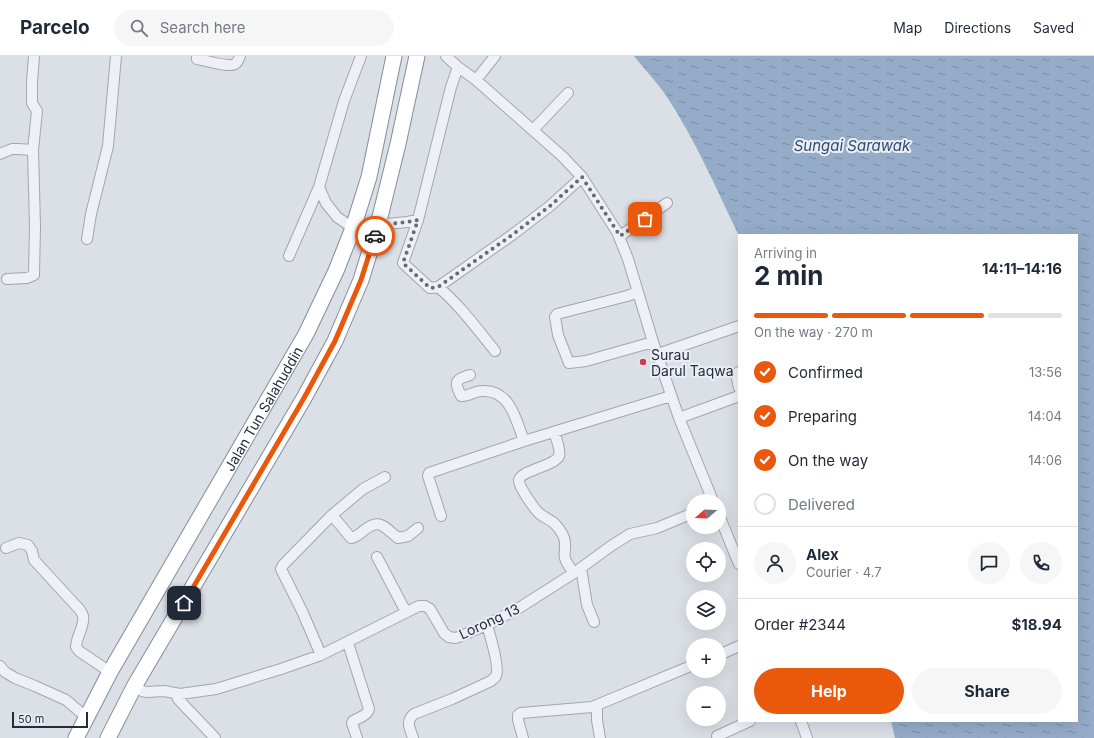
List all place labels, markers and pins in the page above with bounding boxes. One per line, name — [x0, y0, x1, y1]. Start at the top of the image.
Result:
pin — [628, 202, 662, 236]
place label: Surau Darul Taqwa — [651, 346, 734, 379]
marker: Surau Darul Taqwa — [638, 357, 648, 367]
pin — [167, 586, 201, 620]

